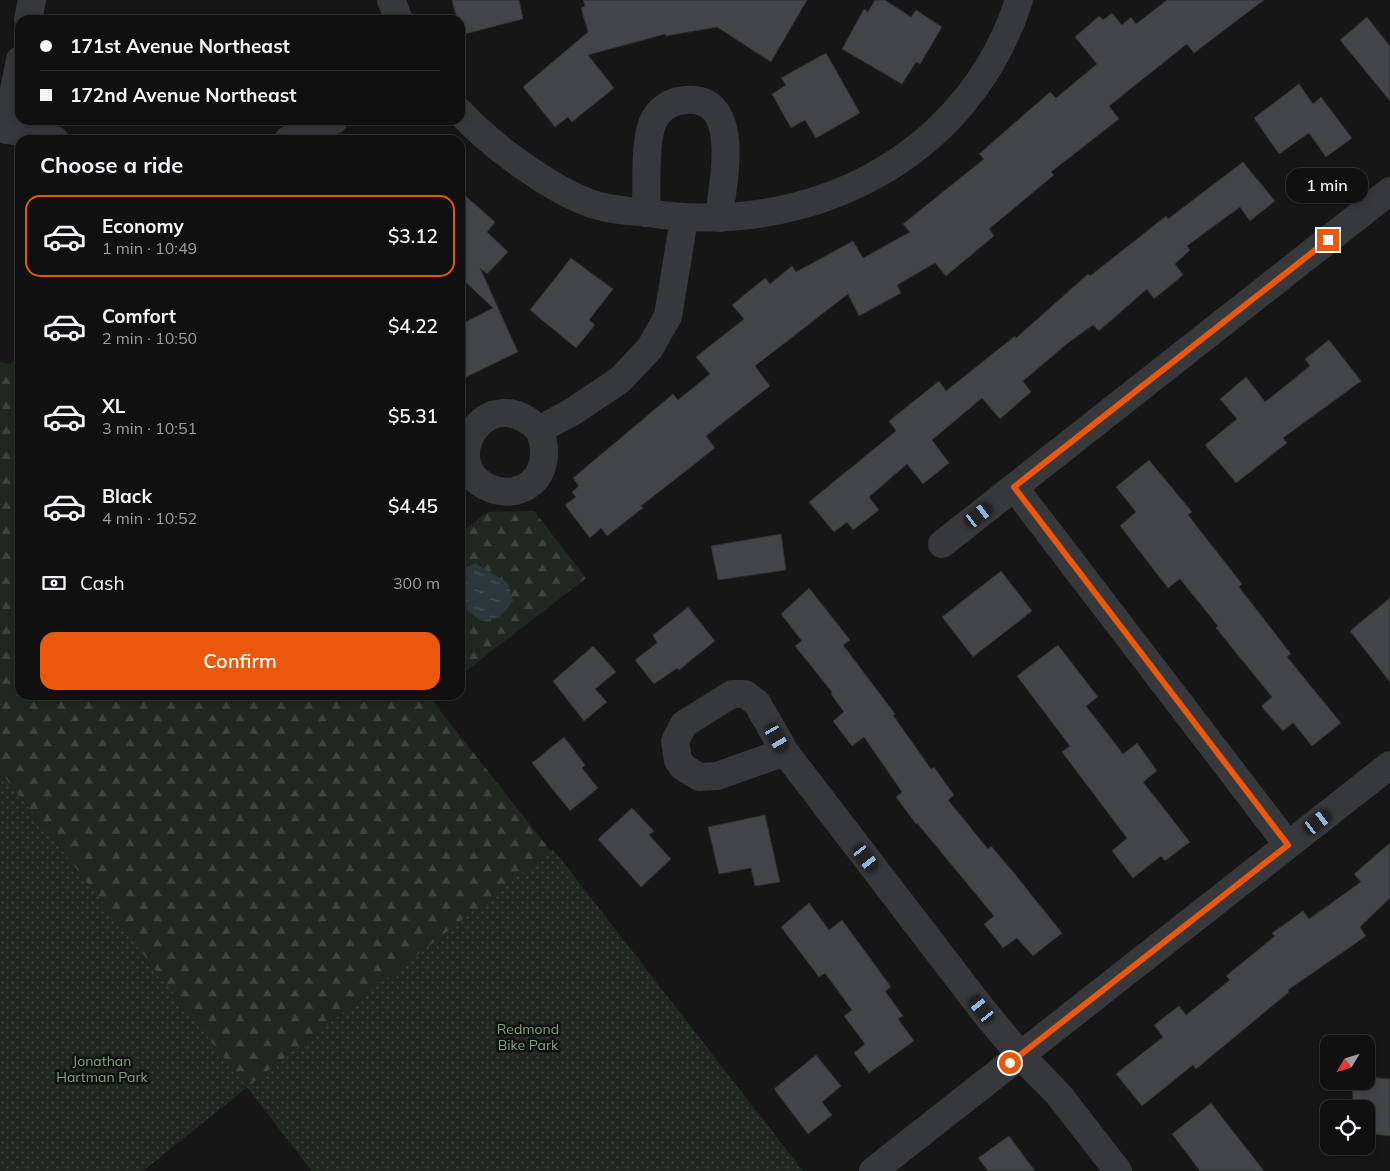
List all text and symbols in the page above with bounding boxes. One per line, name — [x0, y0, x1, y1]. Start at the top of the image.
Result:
text: 171st Avenue Northeast — [70, 34, 290, 58]
text: 172nd Avenue Northeast — [70, 83, 296, 107]
text: Choose a ride — [40, 151, 183, 179]
callout: 1 min — [1287, 168, 1369, 202]
text: 1 min — [1306, 175, 1348, 195]
icon: car — [42, 214, 87, 259]
text: Economy — [102, 214, 184, 238]
text: $3.12 — [388, 224, 438, 248]
route end — [1317, 229, 1339, 251]
text: 1 min · 10:49 — [102, 238, 197, 258]
icon: car — [42, 304, 87, 349]
text: Comfort — [102, 304, 176, 328]
text: $4.22 — [388, 314, 438, 338]
text: 2 min · 10:50 — [102, 328, 197, 348]
icon: car — [42, 394, 87, 439]
text: XL — [102, 394, 125, 418]
text: $5.31 — [388, 404, 438, 428]
text: 3 min · 10:51 — [102, 418, 197, 438]
icon: car — [42, 484, 87, 529]
text: Black — [102, 484, 152, 508]
text: $4.45 — [388, 494, 438, 518]
car — [962, 500, 995, 530]
text: 4 min · 10:52 — [102, 508, 197, 528]
icon: cash — [40, 569, 68, 597]
text: Cash — [80, 571, 125, 595]
text: 300 m — [393, 573, 440, 593]
button: Confirm — [40, 632, 440, 690]
car — [763, 721, 790, 755]
car — [1301, 807, 1334, 837]
car — [850, 842, 881, 874]
car — [966, 993, 997, 1025]
park label: Redmond Bike Park — [497, 1020, 559, 1054]
north arrow — [1320, 1035, 1375, 1090]
map controls — [1320, 1035, 1375, 1155]
park label: Jonathan Hartman Park — [56, 1052, 149, 1086]
route start — [999, 1052, 1021, 1074]
button: locate — [1320, 1100, 1375, 1155]

